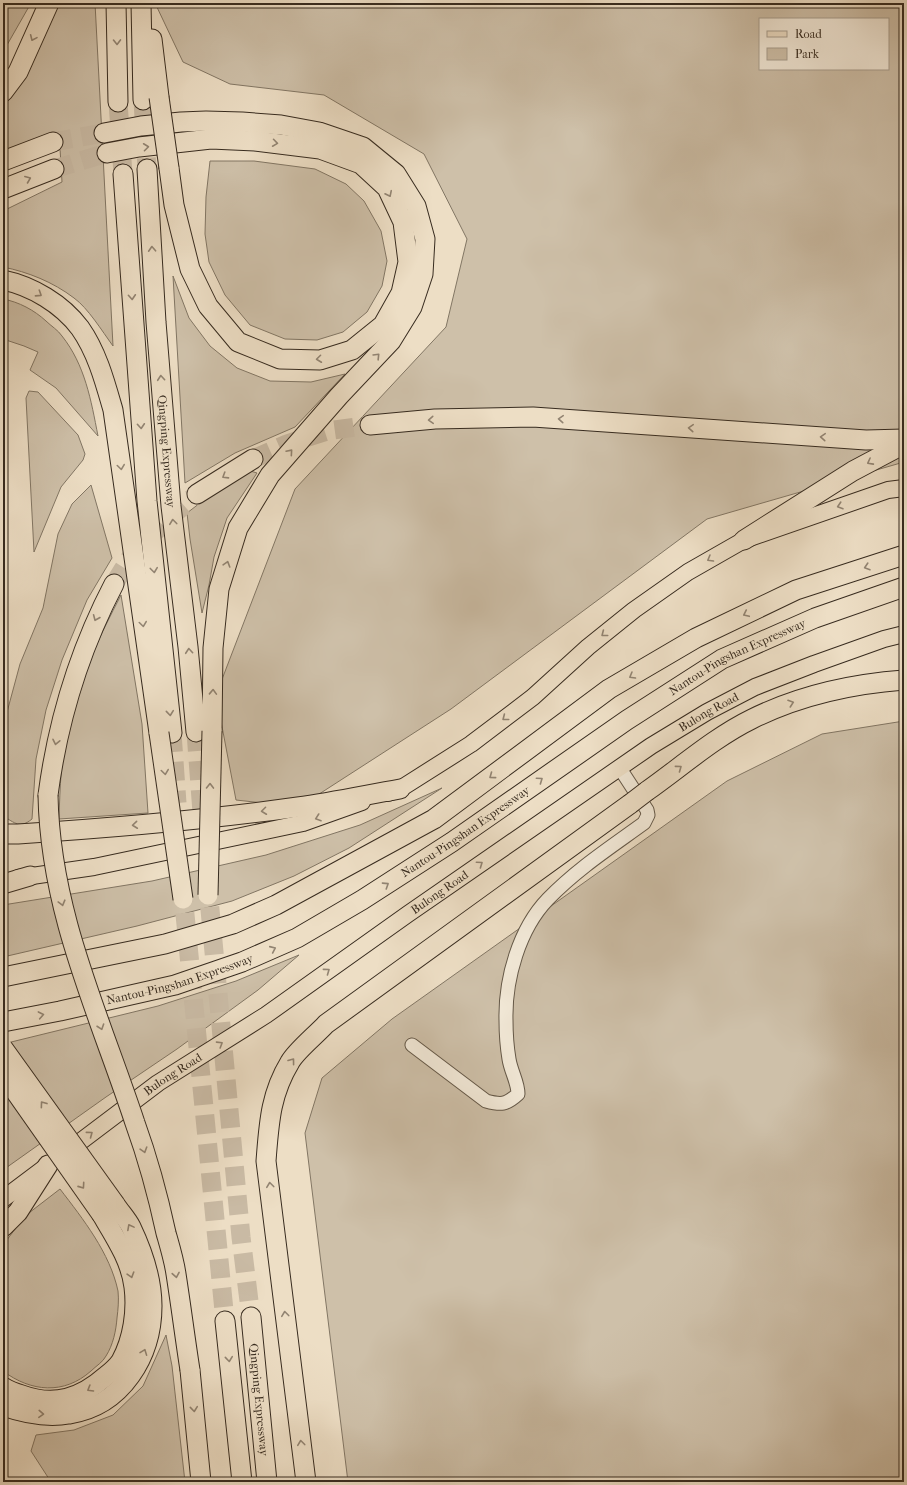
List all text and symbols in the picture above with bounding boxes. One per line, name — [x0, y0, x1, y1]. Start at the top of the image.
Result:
legend — [759, 18, 889, 70]
text: Road — [795, 27, 822, 41]
one-way arrow — [30, 34, 38, 42]
one-way arrow — [112, 39, 121, 45]
text: Park — [795, 47, 820, 61]
one-way arrow — [272, 138, 278, 147]
one-way arrow — [143, 143, 149, 152]
one-way arrow — [24, 176, 32, 184]
one-way arrow — [384, 189, 392, 197]
one-way arrow — [147, 246, 156, 252]
one-way arrow — [35, 289, 42, 296]
one-way arrow — [127, 294, 136, 300]
one-way arrow — [372, 353, 380, 361]
one-way arrow — [316, 354, 322, 363]
one-way arrow — [156, 375, 165, 381]
street label: Qingping Expressway — [155, 394, 178, 509]
one-way arrow — [428, 415, 434, 424]
one-way arrow — [558, 415, 564, 424]
one-way arrow — [137, 423, 146, 429]
one-way arrow — [688, 423, 694, 432]
one-way arrow — [820, 432, 826, 441]
one-way arrow — [286, 450, 293, 457]
one-way arrow — [866, 457, 874, 465]
one-way arrow — [116, 464, 125, 470]
one-way arrow — [222, 471, 229, 479]
one-way arrow — [836, 501, 843, 510]
one-way arrow — [169, 519, 178, 525]
one-way arrow — [707, 555, 714, 562]
one-way arrow — [222, 561, 231, 568]
one-way arrow — [863, 562, 870, 571]
one-way arrow — [149, 567, 158, 573]
one-way arrow — [743, 609, 750, 617]
one-way arrow — [93, 615, 101, 622]
street label: Nantou-Pingshan Expressway — [666, 616, 808, 698]
one-way arrow — [138, 621, 147, 627]
one-way arrow — [601, 629, 608, 637]
one-way arrow — [184, 648, 193, 654]
one-way arrow — [629, 671, 636, 678]
one-way arrow — [208, 689, 217, 695]
street label: Bulong Road — [676, 690, 741, 735]
one-way arrow — [787, 699, 794, 708]
one-way arrow — [165, 710, 174, 716]
one-way arrow — [503, 714, 510, 721]
one-way arrow — [53, 739, 61, 745]
one-way arrow — [675, 765, 682, 773]
one-way arrow — [160, 769, 169, 775]
one-way arrow — [490, 772, 497, 779]
one-way arrow — [536, 777, 543, 785]
one-way arrow — [206, 783, 215, 789]
street label: Nantou-Pingshan Expressway — [398, 783, 533, 880]
one-way arrow — [261, 806, 267, 815]
one-way arrow — [314, 813, 321, 822]
one-way arrow — [132, 821, 138, 830]
one-way arrow — [475, 862, 482, 869]
street label: Bulong Road — [408, 867, 471, 917]
one-way arrow — [382, 883, 389, 890]
one-way arrow — [57, 900, 65, 906]
one-way arrow — [270, 945, 277, 953]
street label: Nantou-Pingshan Expressway — [105, 951, 256, 1007]
one-way arrow — [323, 968, 330, 975]
one-way arrow — [38, 1011, 44, 1019]
one-way arrow — [97, 1023, 105, 1030]
one-way arrow — [216, 1041, 223, 1049]
street label: Bulong Road — [141, 1050, 205, 1098]
one-way arrow — [287, 1058, 294, 1065]
one-way arrow — [41, 1102, 48, 1109]
one-way arrow — [86, 1132, 93, 1139]
one-way arrow — [139, 1146, 148, 1153]
one-way arrow — [77, 1182, 85, 1189]
one-way arrow — [265, 1182, 274, 1188]
one-way arrow — [127, 1224, 135, 1231]
one-way arrow — [126, 1272, 135, 1279]
one-way arrow — [171, 1272, 180, 1279]
one-way arrow — [281, 1311, 290, 1317]
street label: Qingping Expressway — [247, 1343, 271, 1457]
one-way arrow — [139, 1348, 147, 1355]
one-way arrow — [224, 1356, 233, 1363]
one-way arrow — [87, 1384, 94, 1391]
one-way arrow — [189, 1406, 198, 1412]
one-way arrow — [38, 1410, 44, 1419]
one-way arrow — [297, 1440, 306, 1446]

